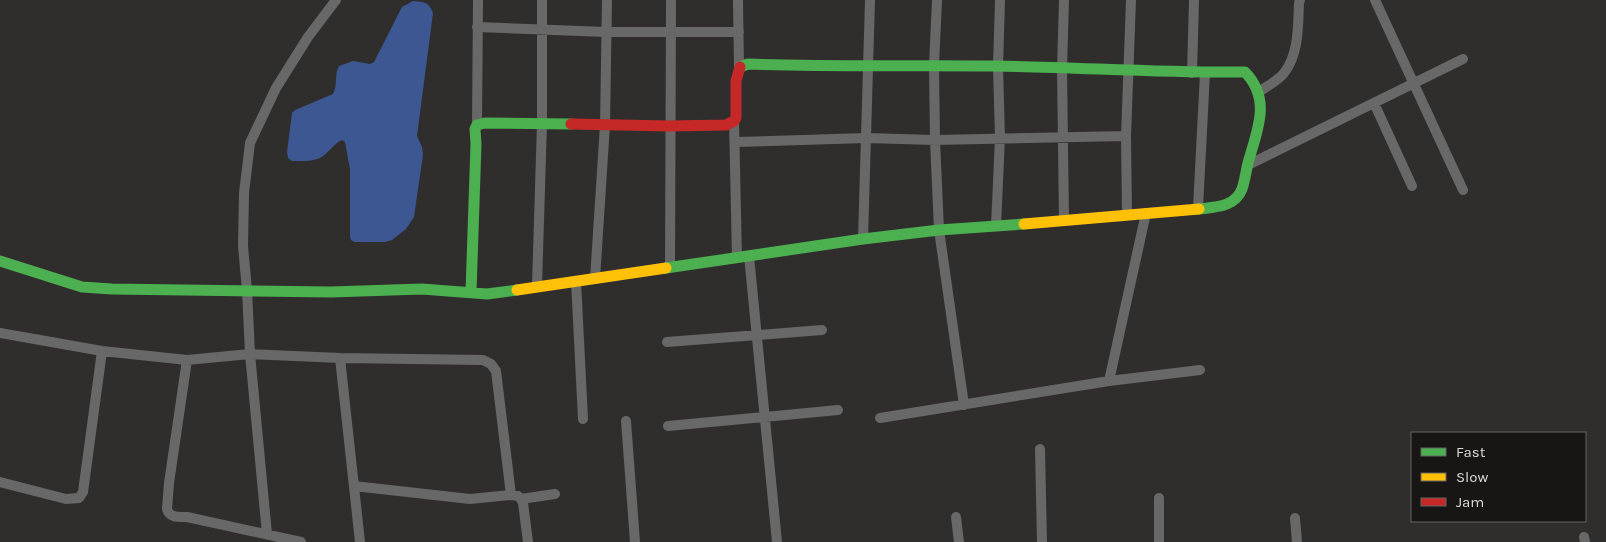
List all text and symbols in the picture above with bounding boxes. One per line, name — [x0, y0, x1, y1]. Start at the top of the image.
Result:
legend — [1411, 432, 1586, 522]
text: Fast — [1456, 443, 1486, 461]
text: Slow — [1456, 468, 1488, 486]
text: Jam — [1456, 493, 1484, 511]

